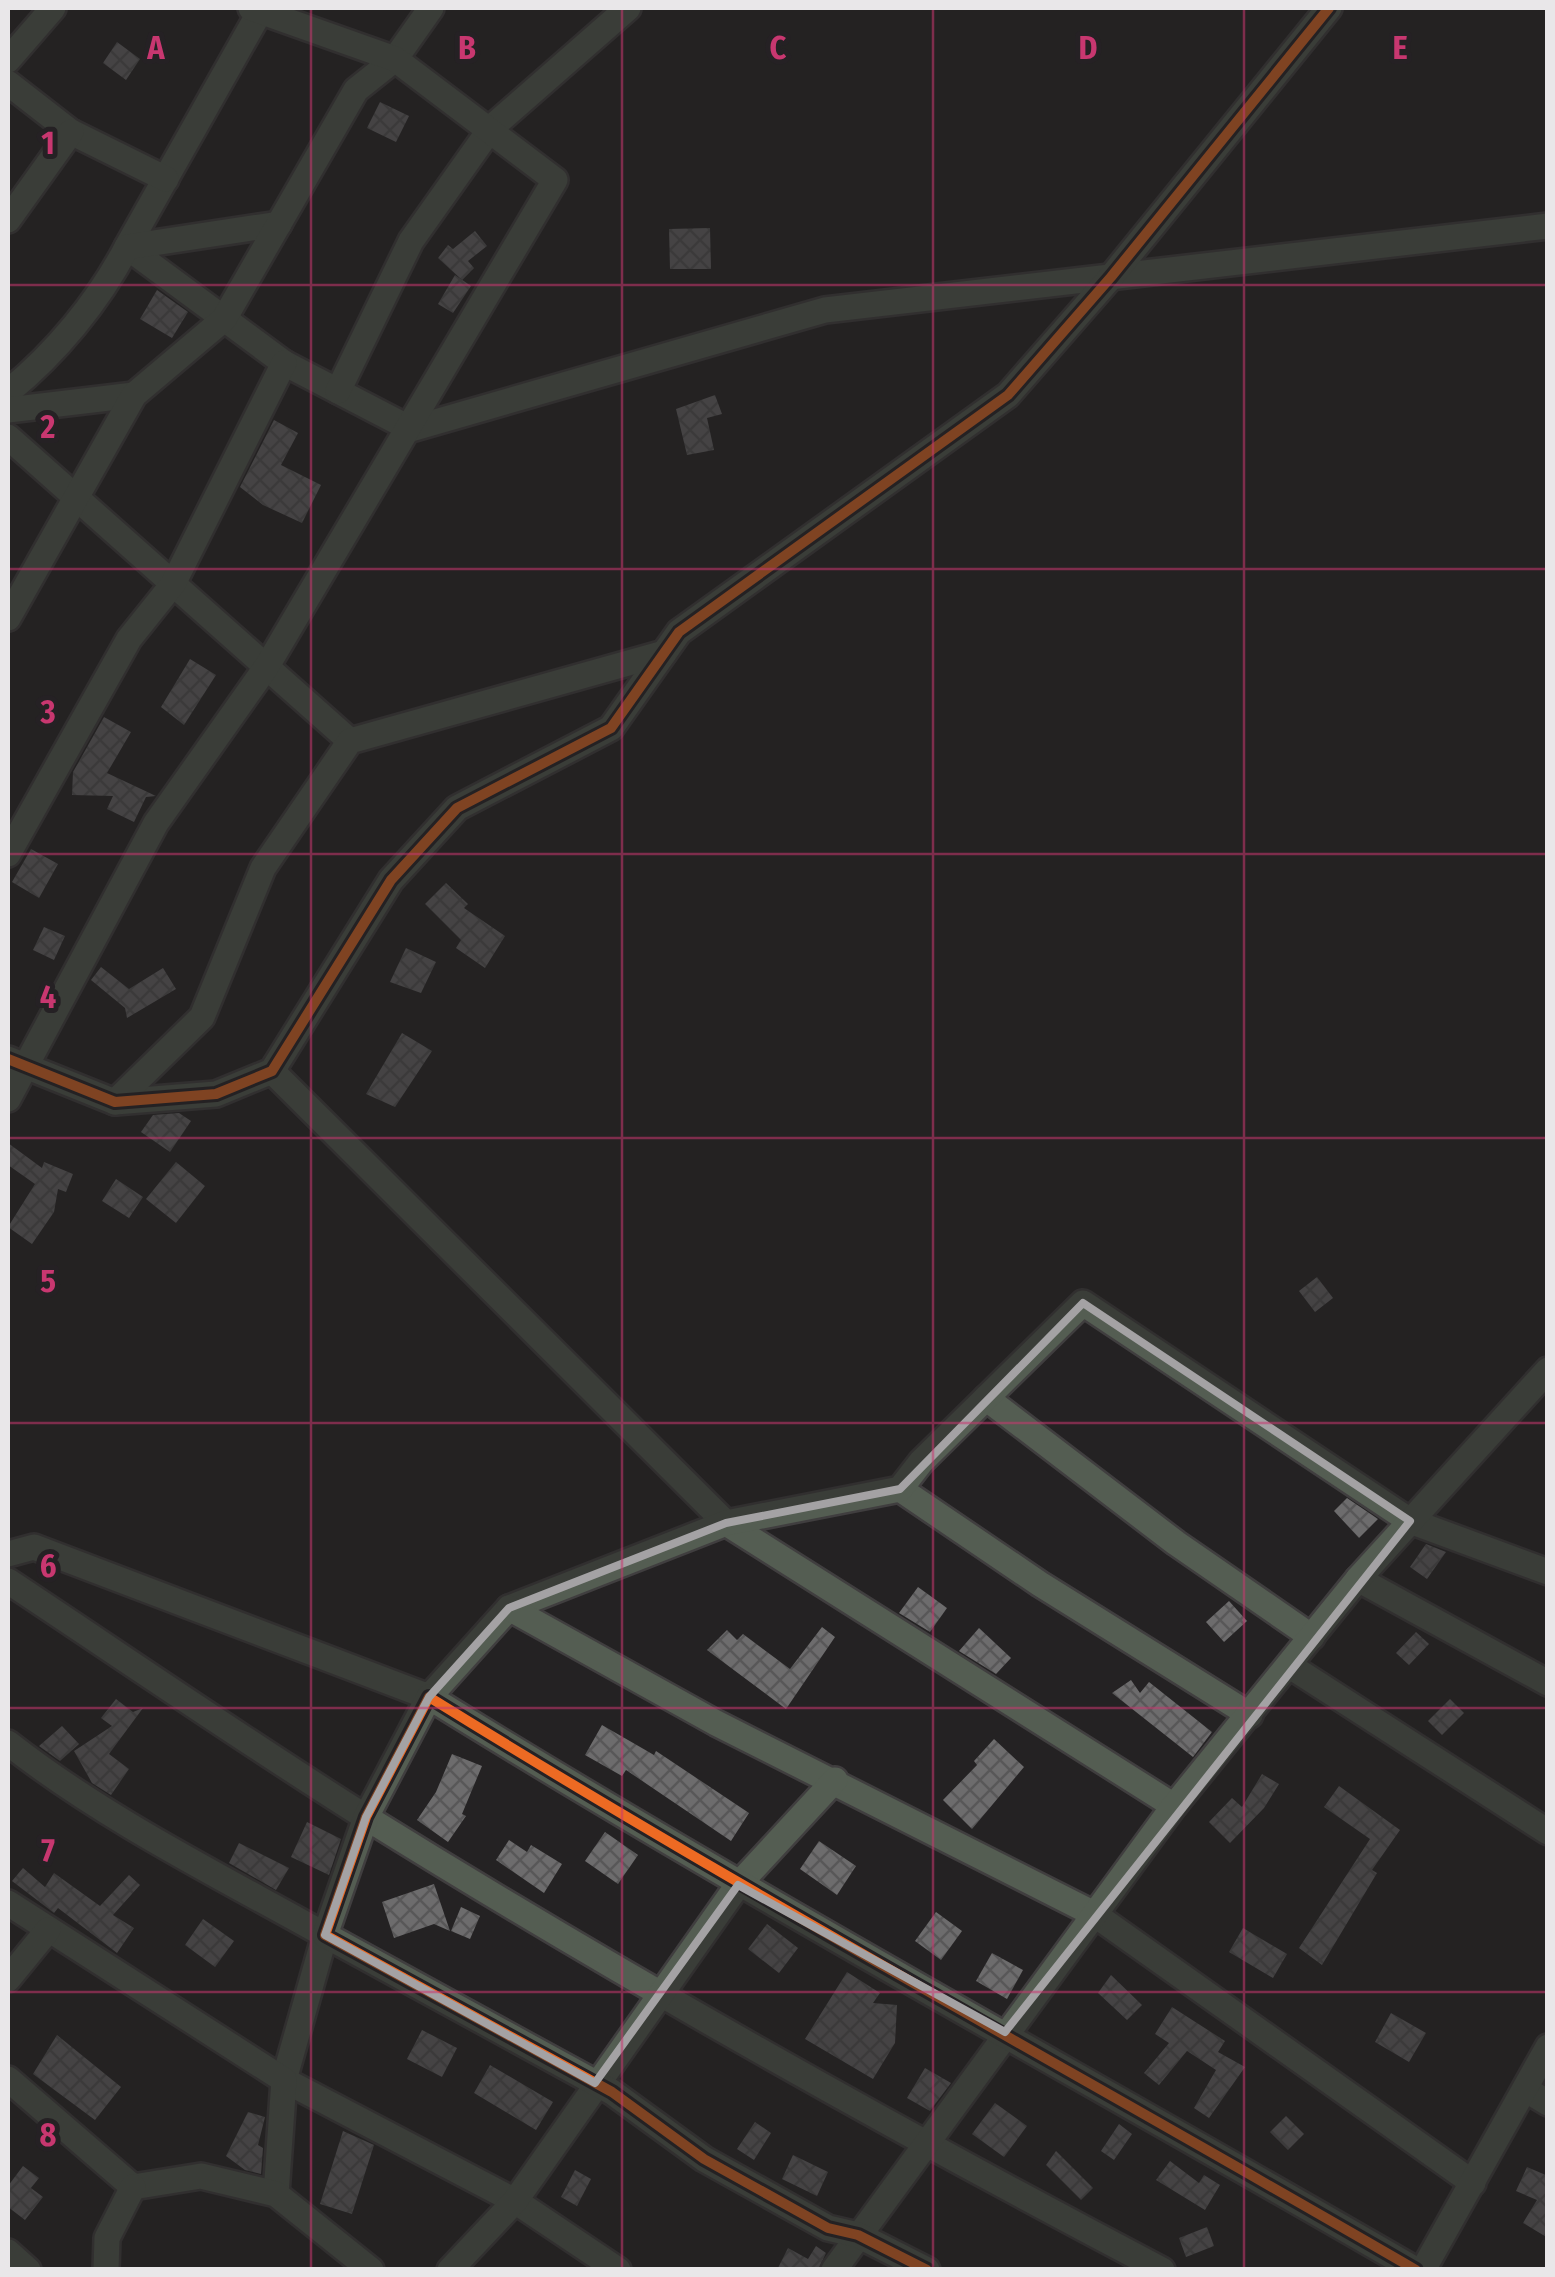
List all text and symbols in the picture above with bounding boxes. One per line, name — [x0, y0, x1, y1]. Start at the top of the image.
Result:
text: A — [146, 29, 165, 67]
text: B — [458, 29, 476, 67]
text: C — [770, 29, 787, 67]
text: D — [1078, 29, 1098, 67]
text: E — [1392, 29, 1408, 67]
text: 1 — [41, 124, 55, 162]
text: 2 — [40, 408, 56, 446]
text: 3 — [39, 693, 56, 731]
text: 4 — [40, 978, 56, 1016]
text: 5 — [40, 1262, 56, 1300]
text: 6 — [40, 1547, 56, 1585]
text: 7 — [41, 1831, 55, 1869]
text: 8 — [40, 2116, 57, 2154]

